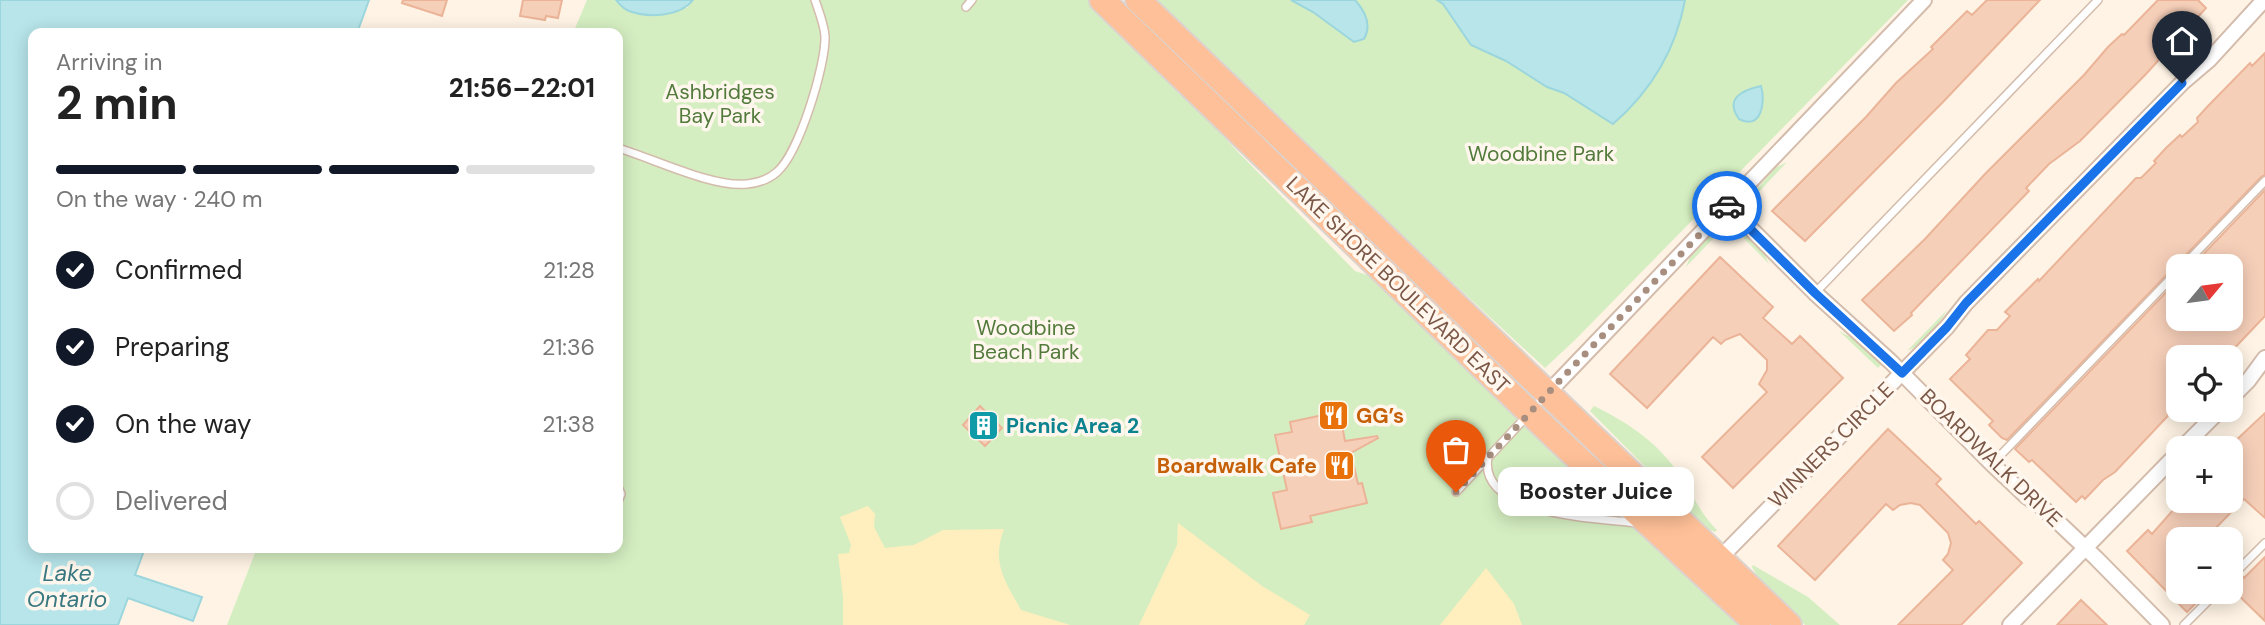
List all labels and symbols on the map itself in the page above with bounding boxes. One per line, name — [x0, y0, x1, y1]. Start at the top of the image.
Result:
pin — [2152, 11, 2212, 83]
park label: Ashbridges Bay Park — [665, 78, 775, 130]
park label: Woodbine Park — [1468, 140, 1615, 168]
street label: LAKE SHORE BOULEVARD EAST — [1280, 170, 1516, 400]
courier — [1692, 171, 1762, 241]
north arrow — [2166, 254, 2244, 331]
park label: Woodbine Beach Park — [972, 314, 1080, 366]
street label: WINNERS CIRCLE — [1762, 376, 1900, 514]
street label: BOARDWALK DRIVE — [1914, 383, 2068, 533]
restaurant icon: GG’s — [1316, 399, 1350, 433]
place label: GG’s — [1356, 402, 1404, 430]
building icon: Picnic Area 2 — [966, 409, 1000, 443]
place label: Picnic Area 2 — [1006, 412, 1139, 440]
pin — [1426, 420, 1486, 492]
restaurant icon: Boardwalk Cafe — [1323, 449, 1357, 483]
place label: Boardwalk Cafe — [1157, 452, 1317, 480]
callout: Booster Juice — [1498, 468, 1694, 516]
water label: Lake Ontario — [27, 558, 107, 614]

